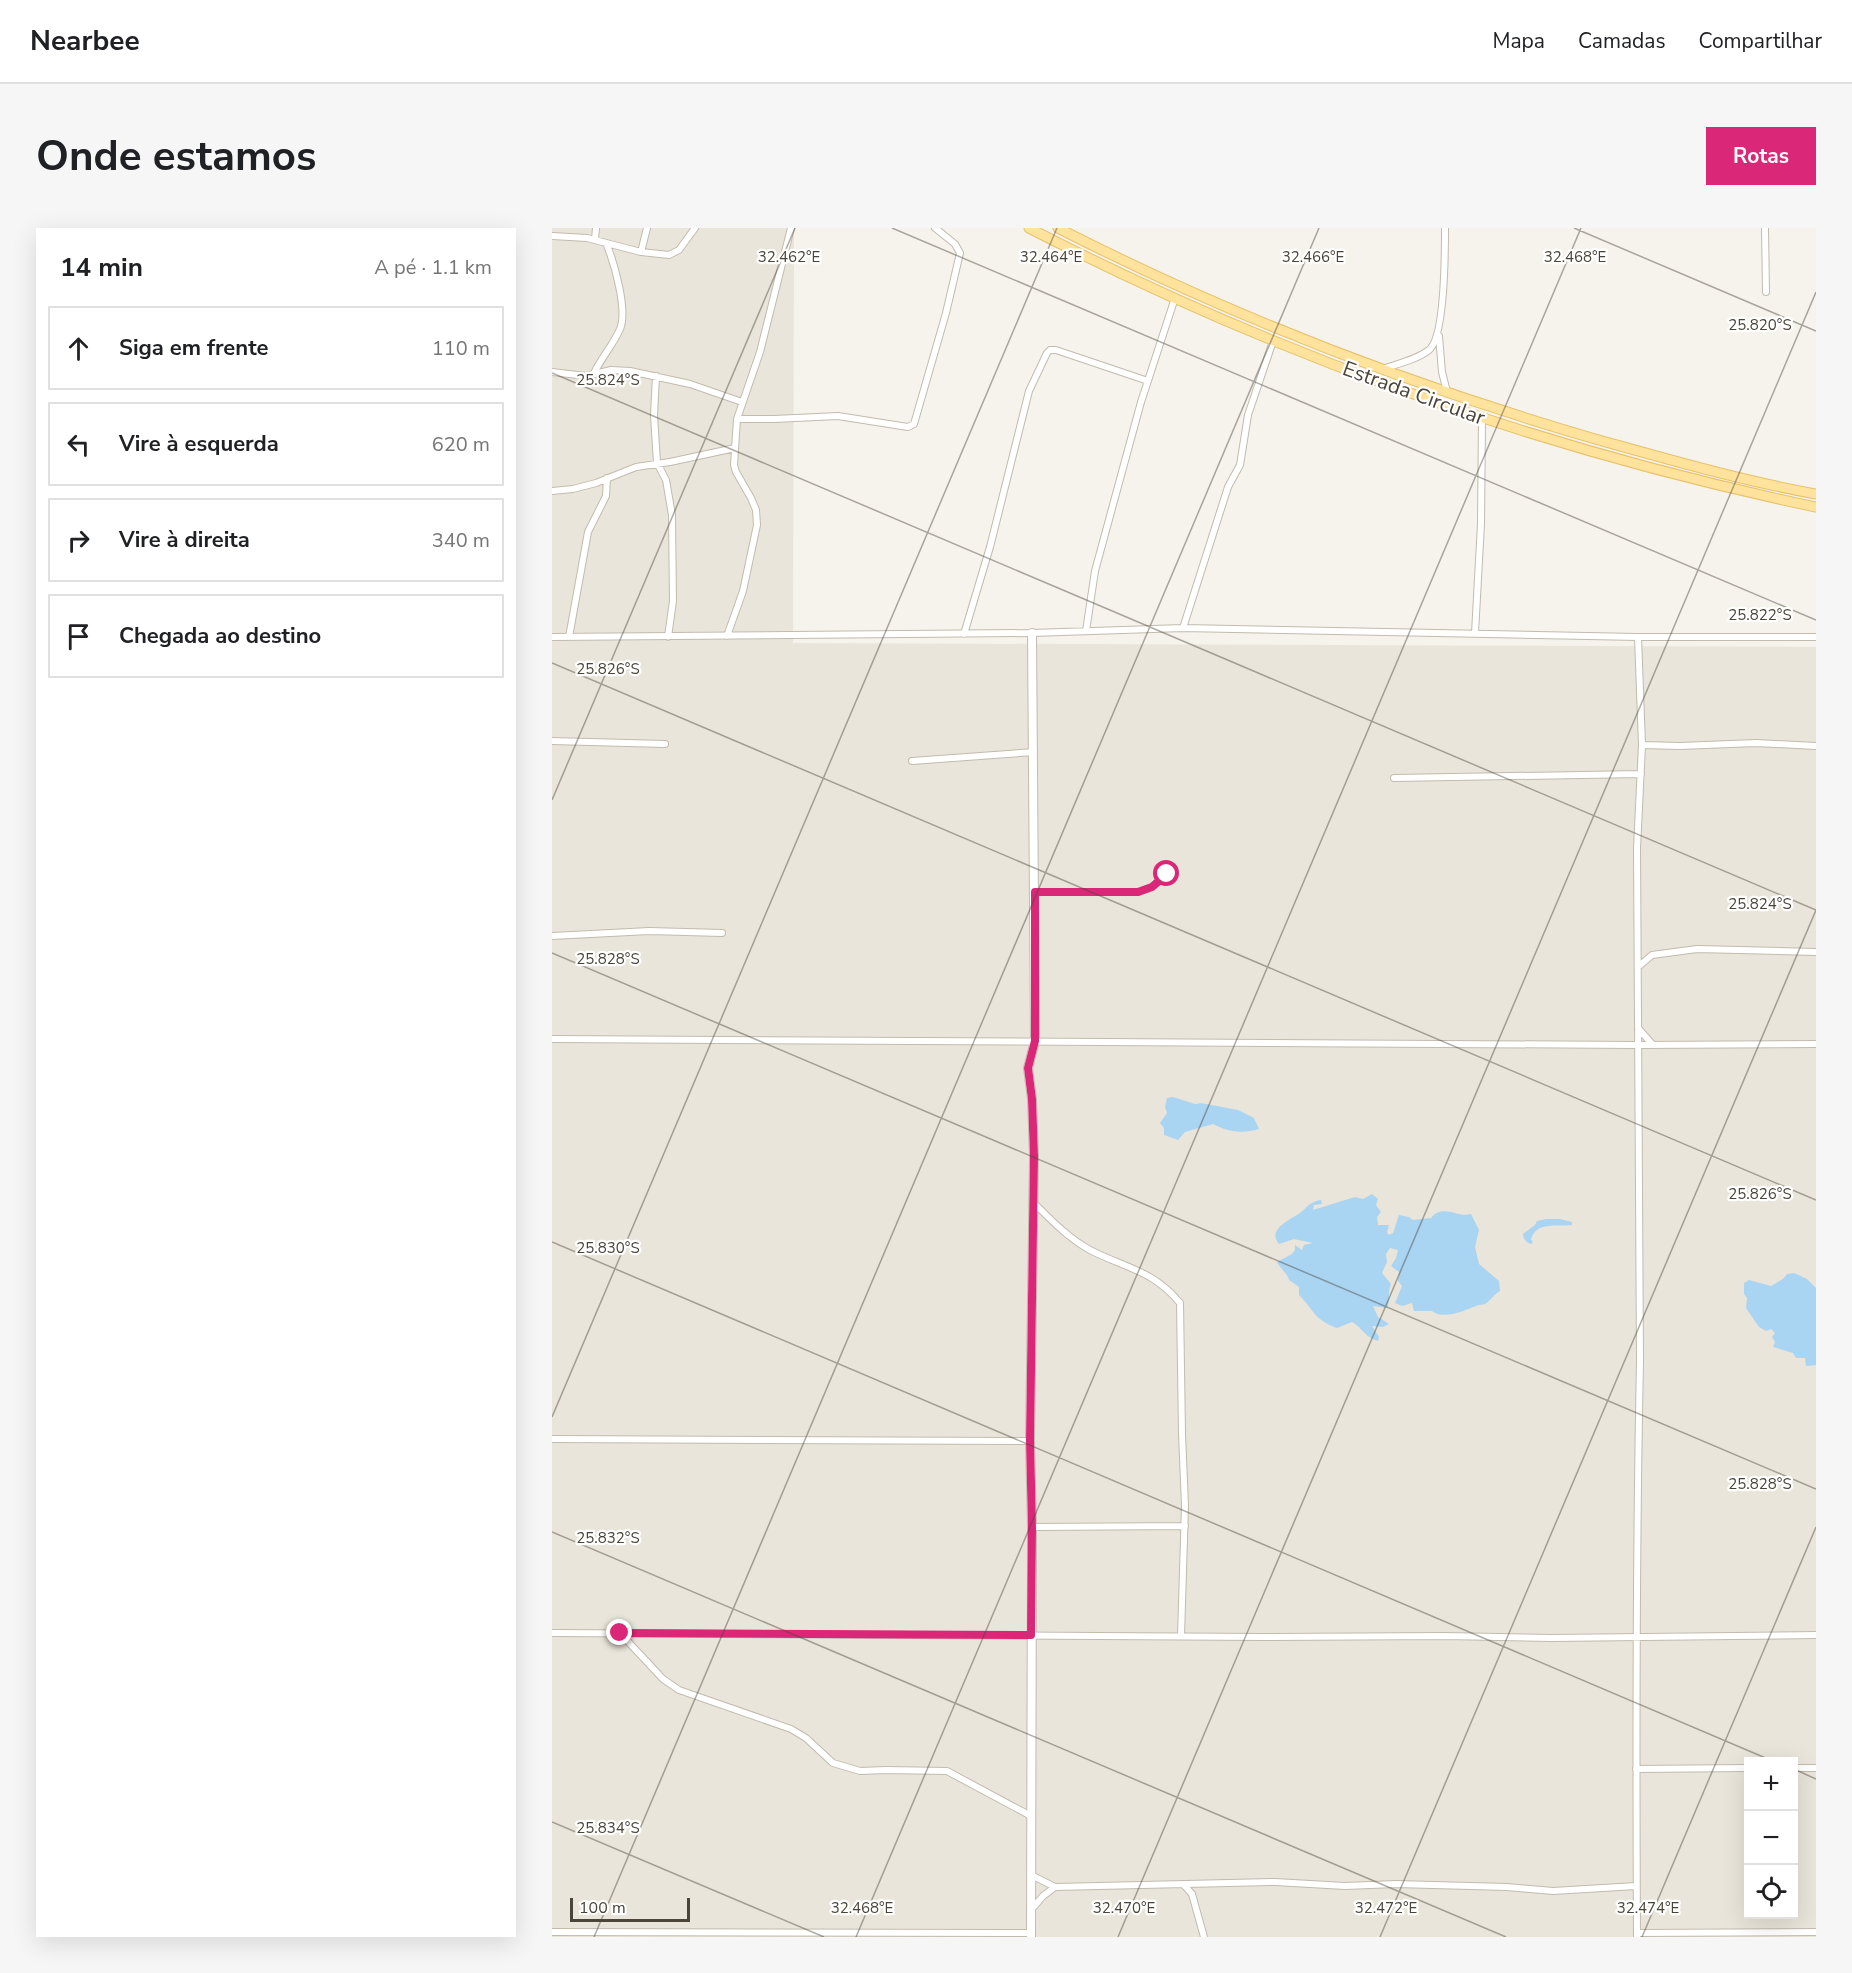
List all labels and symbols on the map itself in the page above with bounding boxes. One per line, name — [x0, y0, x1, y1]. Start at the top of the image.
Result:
text: 32.462°E — [758, 247, 820, 267]
text: 32.464°E — [1020, 247, 1082, 267]
text: 32.466°E — [1282, 247, 1344, 267]
text: 32.468°E — [1544, 247, 1606, 267]
text: 25.820°S — [1728, 315, 1792, 335]
street label: Estrada Circular — [1339, 354, 1489, 432]
text: 25.824°S — [576, 370, 640, 390]
text: 25.822°S — [1728, 605, 1792, 625]
text: 25.826°S — [576, 659, 640, 679]
route start — [1153, 860, 1179, 886]
text: 25.824°S — [1728, 894, 1792, 914]
text: 25.828°S — [576, 949, 640, 969]
text: 25.826°S — [1728, 1184, 1792, 1204]
text: 25.830°S — [576, 1238, 640, 1258]
text: 25.828°S — [1728, 1474, 1792, 1494]
text: 25.832°S — [576, 1528, 640, 1548]
route end — [606, 1619, 632, 1645]
text: 25.834°S — [576, 1818, 640, 1838]
scale bar — [570, 1895, 690, 1922]
text: 32.468°E — [831, 1898, 893, 1918]
text: 32.470°E — [1093, 1898, 1155, 1918]
text: 32.472°E — [1355, 1898, 1417, 1918]
text: 32.474°E — [1617, 1898, 1679, 1918]

